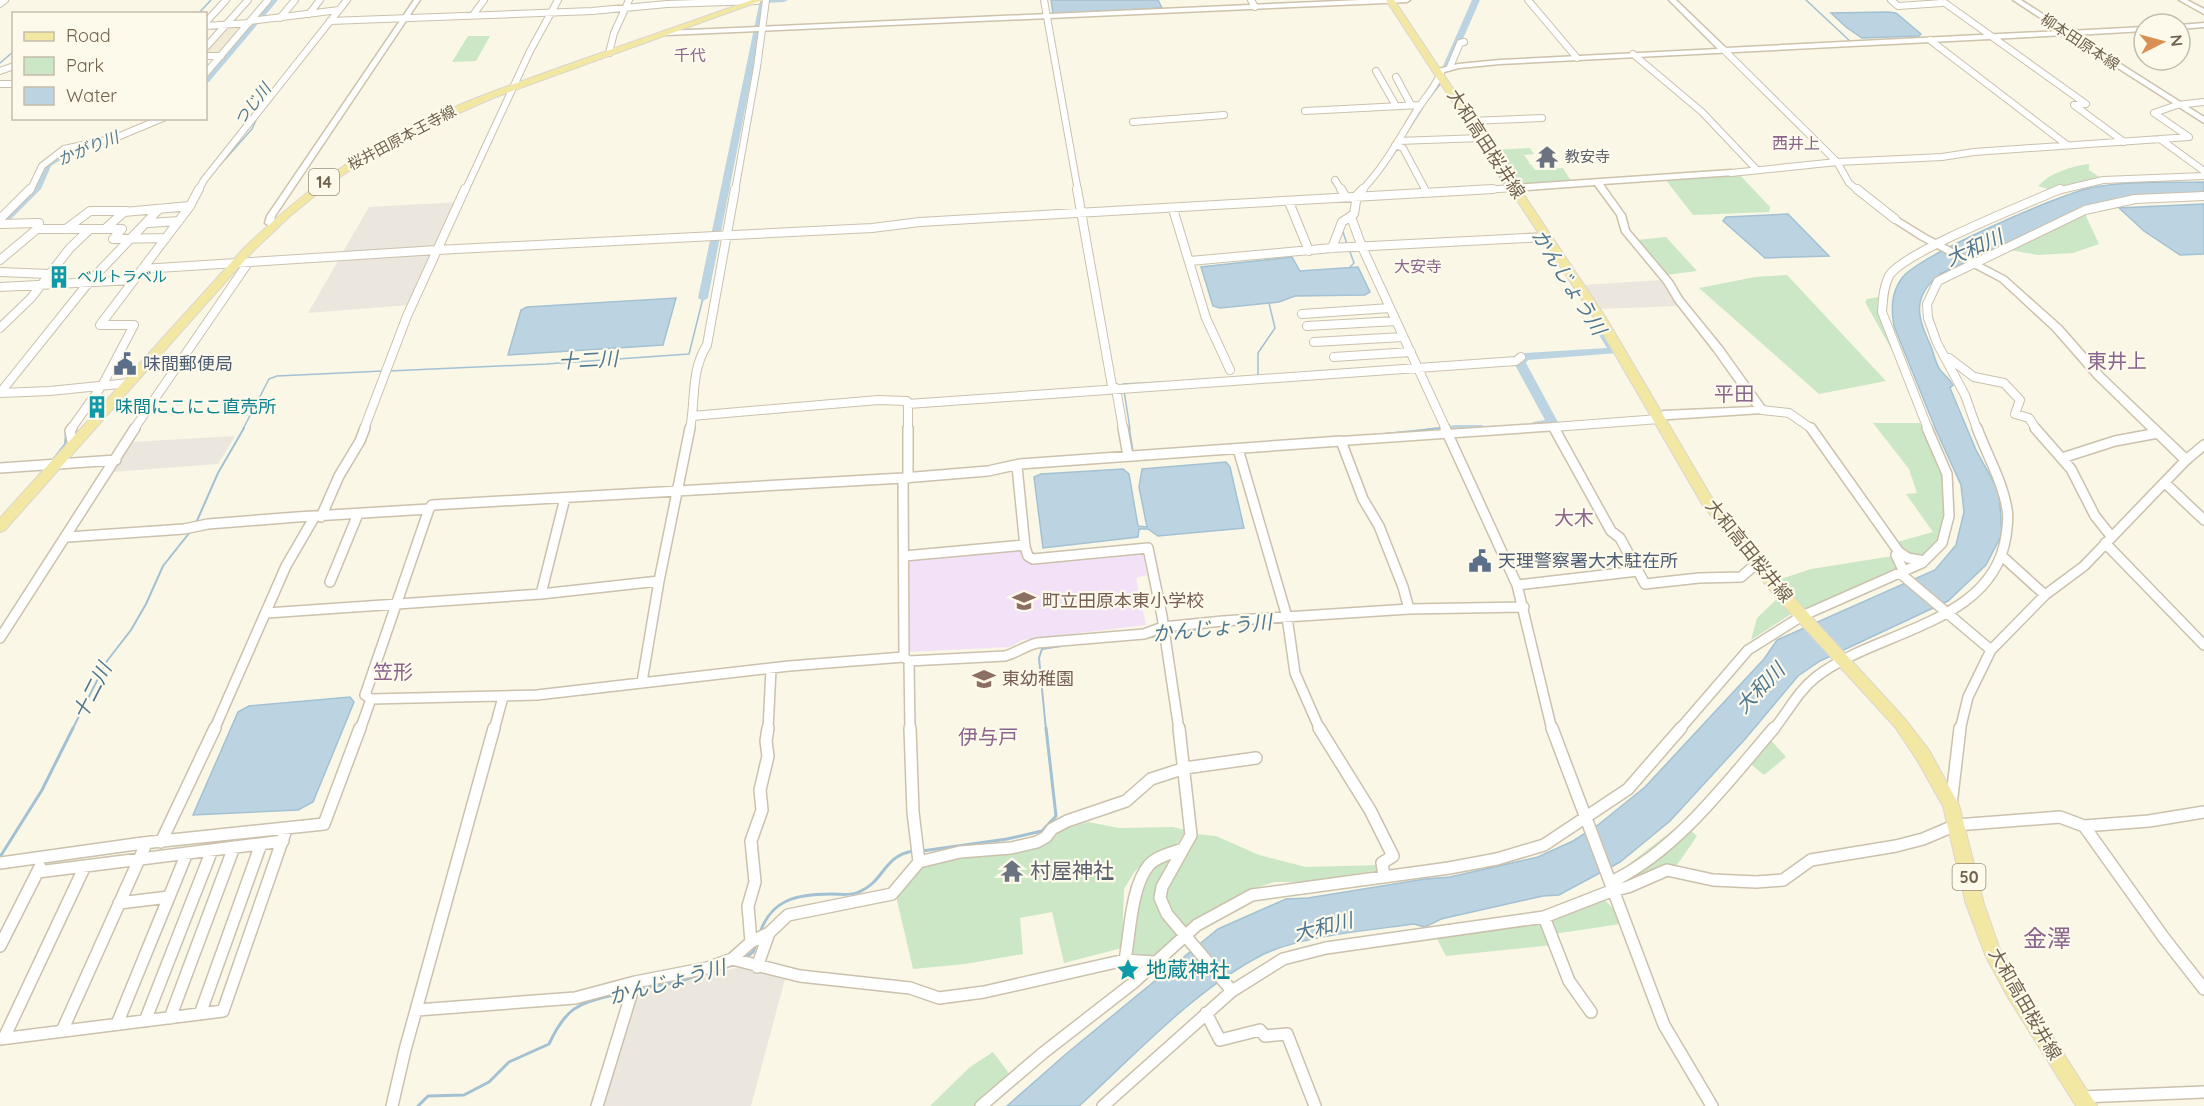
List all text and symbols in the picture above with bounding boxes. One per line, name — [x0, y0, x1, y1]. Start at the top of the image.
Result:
street label: 柳本田原本線 — [2037, 9, 2123, 74]
legend — [12, 12, 207, 120]
north arrow — [2132, 12, 2192, 72]
text: Road — [66, 24, 111, 47]
text: N — [2166, 34, 2187, 47]
district label: 千代 — [674, 45, 706, 65]
text: Park — [66, 54, 104, 77]
water label: つじ川 — [229, 77, 276, 129]
text: Water — [66, 84, 117, 107]
street label: 大和高田桜井線 — [1442, 85, 1530, 203]
street label: 桜井田原本王寺線 — [344, 101, 459, 174]
water label: かがり川 — [55, 126, 123, 169]
district label: 西井上 — [1772, 133, 1820, 153]
temple icon: 教安寺 — [1534, 144, 1560, 170]
place label: 教安寺 — [1565, 147, 1610, 166]
road number: 14 — [309, 169, 339, 195]
water label: 大和川 — [1941, 223, 2008, 271]
water label: かんじょう川 — [1527, 224, 1613, 341]
district label: 大安寺 — [1394, 256, 1442, 276]
building icon: ベルトラベル — [46, 264, 72, 290]
place label: ベルトラベル — [77, 267, 167, 286]
water label: 十二川 — [557, 345, 621, 374]
district label: 東井上 — [2087, 348, 2147, 373]
public building icon: 味間郵便局 — [112, 351, 138, 377]
place label: 味間郵便局 — [143, 352, 233, 375]
district label: 平田 — [1714, 381, 1754, 406]
building icon: 味間にこにこ直売所 — [84, 394, 110, 420]
place label: 味間にこにこ直売所 — [115, 395, 276, 418]
street label: 大和高田桜井線 — [1701, 494, 1798, 607]
district label: 大木 — [1554, 505, 1594, 530]
public building icon: 天理警察署大木駐在所 — [1467, 548, 1493, 574]
place label: 天理警察署大木駐在所 — [1498, 549, 1678, 572]
school or university icon: 町立田原本東小学校 — [1011, 588, 1037, 614]
place label: 町立田原本東小学校 — [1042, 589, 1204, 612]
water label: かんじょう川 — [1151, 609, 1275, 646]
water label: 大和川 — [1730, 656, 1791, 718]
water label: 十二川 — [67, 657, 117, 723]
district label: 笠形 — [373, 659, 413, 684]
school or university icon: 東幼稚園 — [971, 666, 997, 692]
place label: 東幼稚園 — [1002, 667, 1074, 690]
district label: 伊与戸 — [958, 724, 1018, 749]
place label: 村屋神社 — [1030, 857, 1114, 883]
temple icon: 村屋神社 — [999, 858, 1025, 884]
road number: 50 — [1952, 864, 1986, 890]
water label: 大和川 — [1291, 907, 1357, 946]
district label: 金澤 — [2023, 923, 2071, 953]
street label: 大和高田桜井線 — [1984, 943, 2067, 1064]
water label: かんじょう川 — [606, 953, 730, 1009]
place label: 地蔵神社 — [1146, 956, 1230, 982]
place icon: 地蔵神社 — [1115, 957, 1141, 983]

